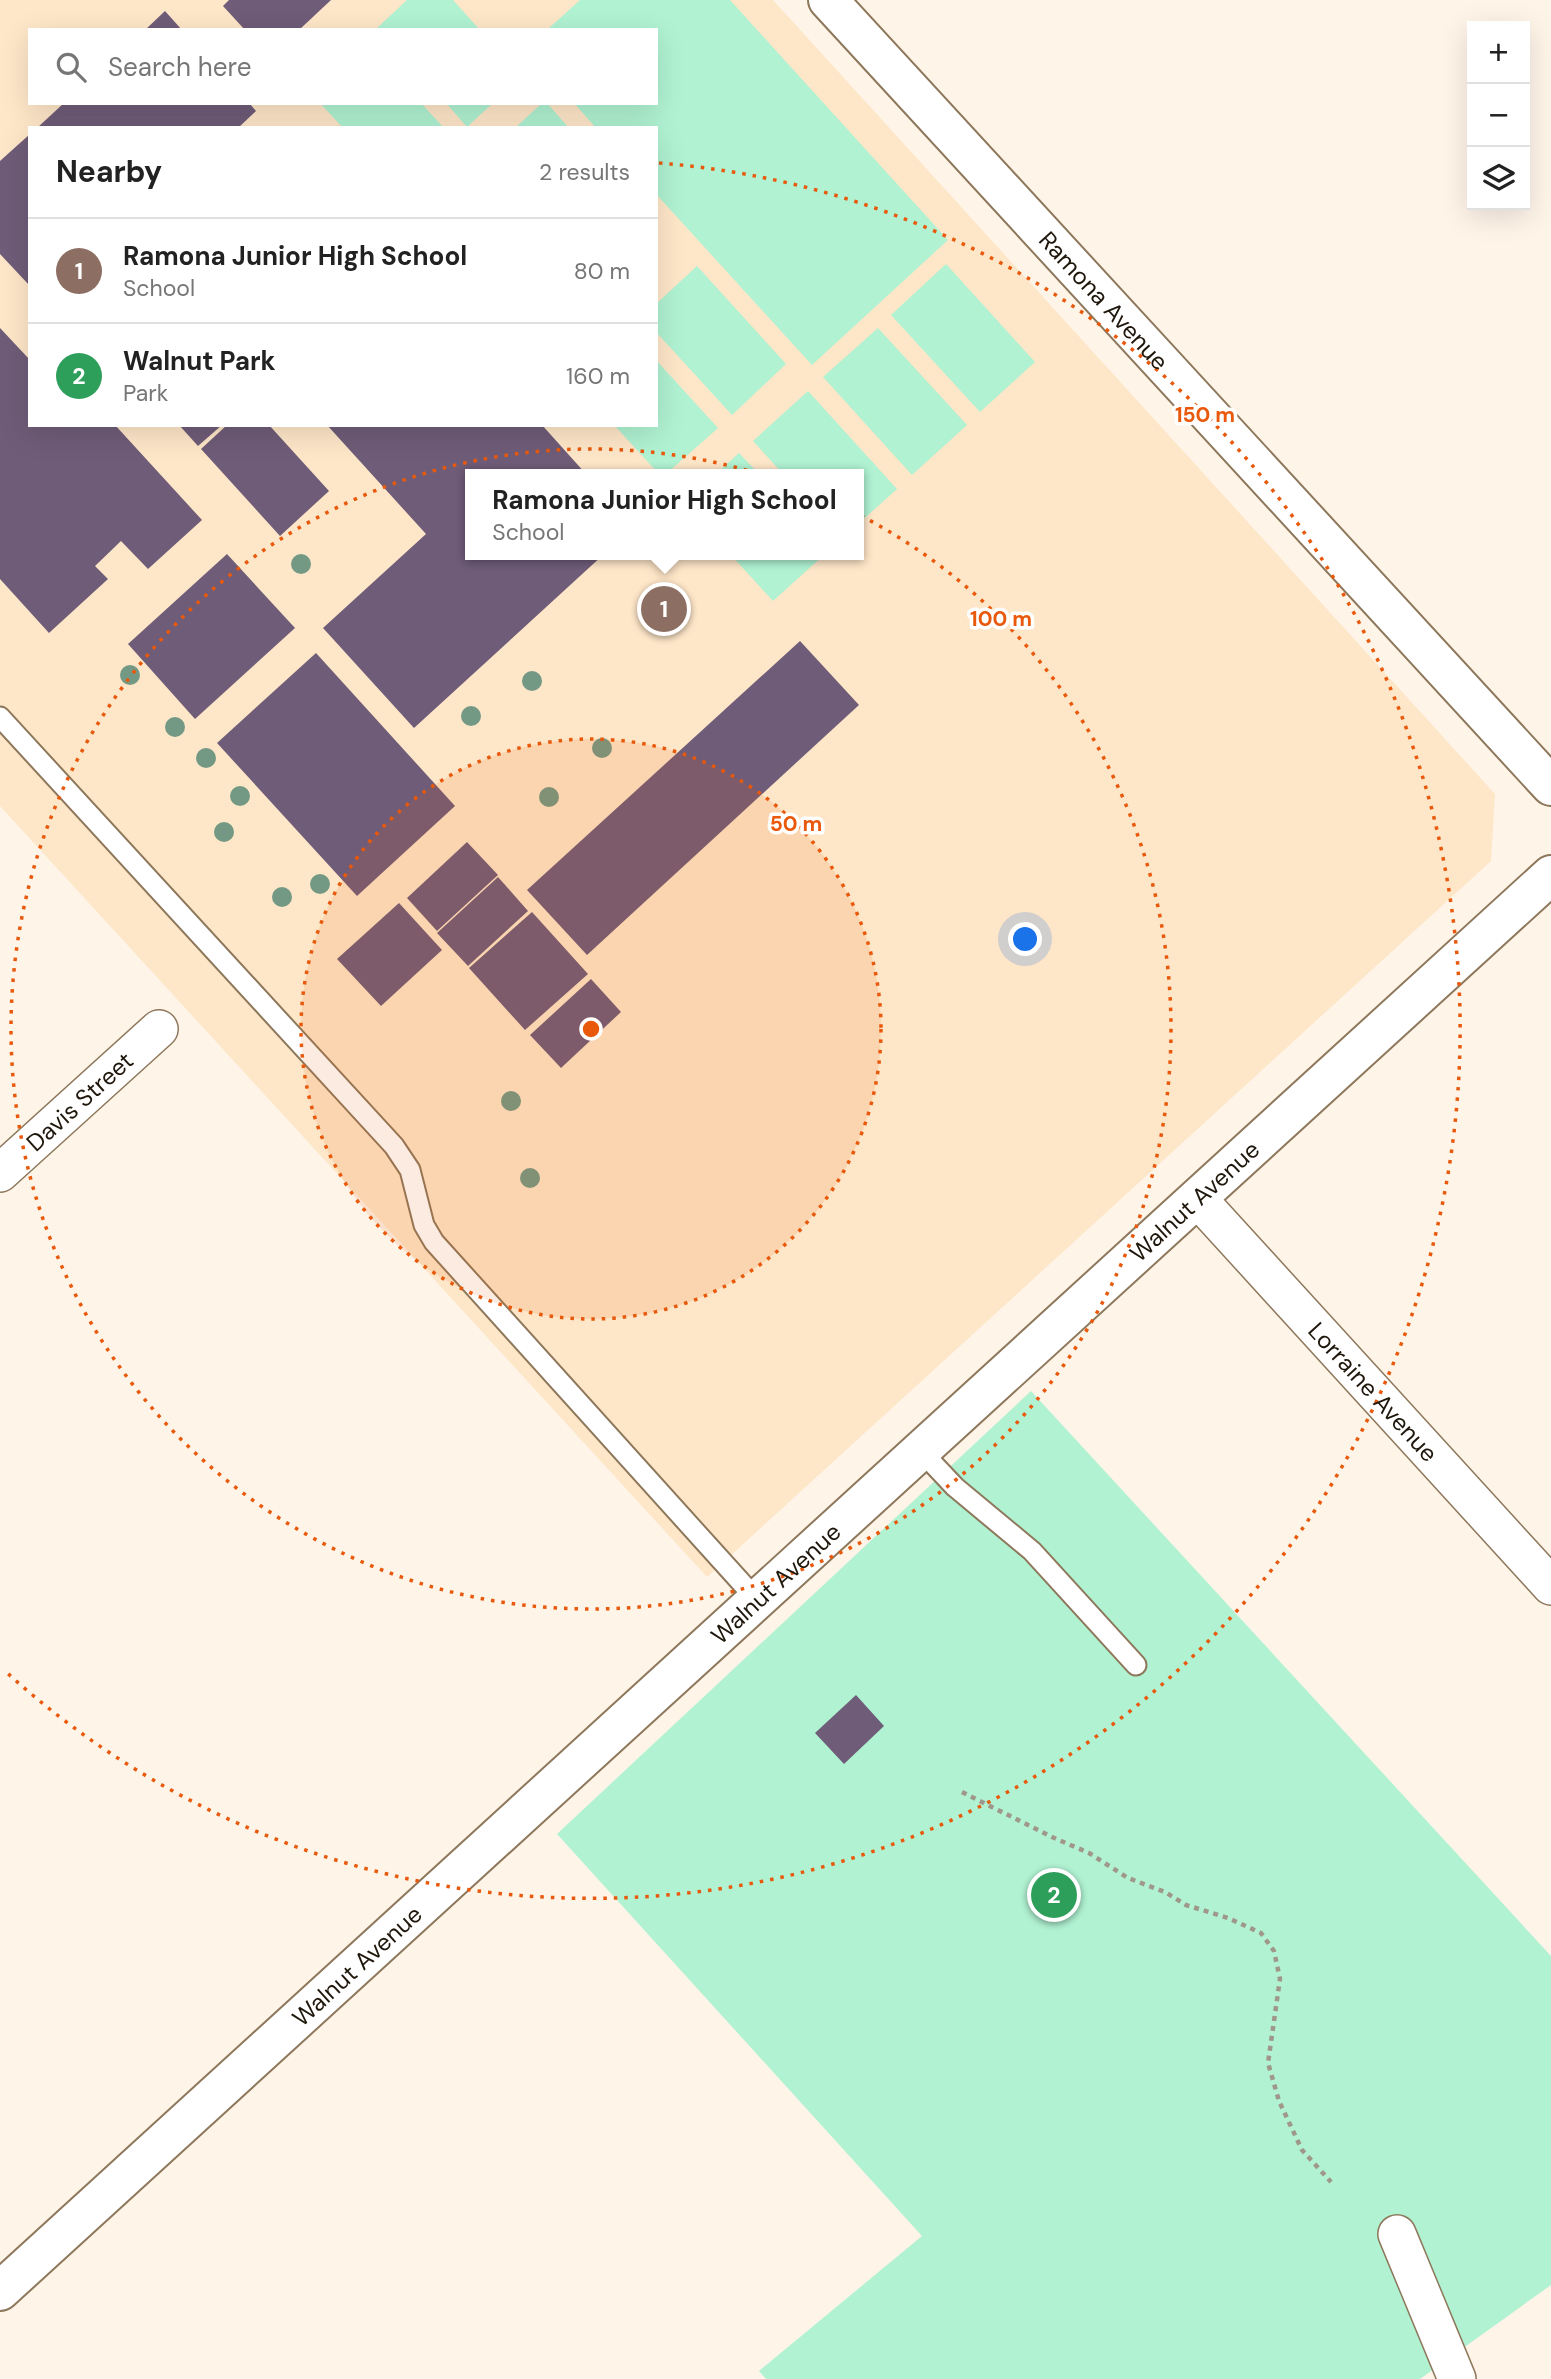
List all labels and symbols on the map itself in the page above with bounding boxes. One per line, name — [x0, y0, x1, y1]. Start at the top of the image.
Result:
street label: Ramona Avenue — [1033, 224, 1176, 376]
text: 150 m — [1175, 401, 1235, 429]
pin: 1 — [641, 583, 687, 635]
text: 100 m — [970, 605, 1032, 633]
text: 50 m — [770, 810, 822, 838]
your location — [1008, 922, 1042, 956]
centre of rings — [579, 1017, 603, 1041]
street label: Davis Street — [19, 1045, 139, 1158]
street label: Walnut Avenue — [1123, 1134, 1266, 1268]
street label: Lorraine Avenue — [1302, 1315, 1445, 1468]
street label: Walnut Avenue — [704, 1516, 847, 1650]
pin: 2 — [1031, 1869, 1077, 1921]
street label: Walnut Avenue — [285, 1898, 428, 2033]

